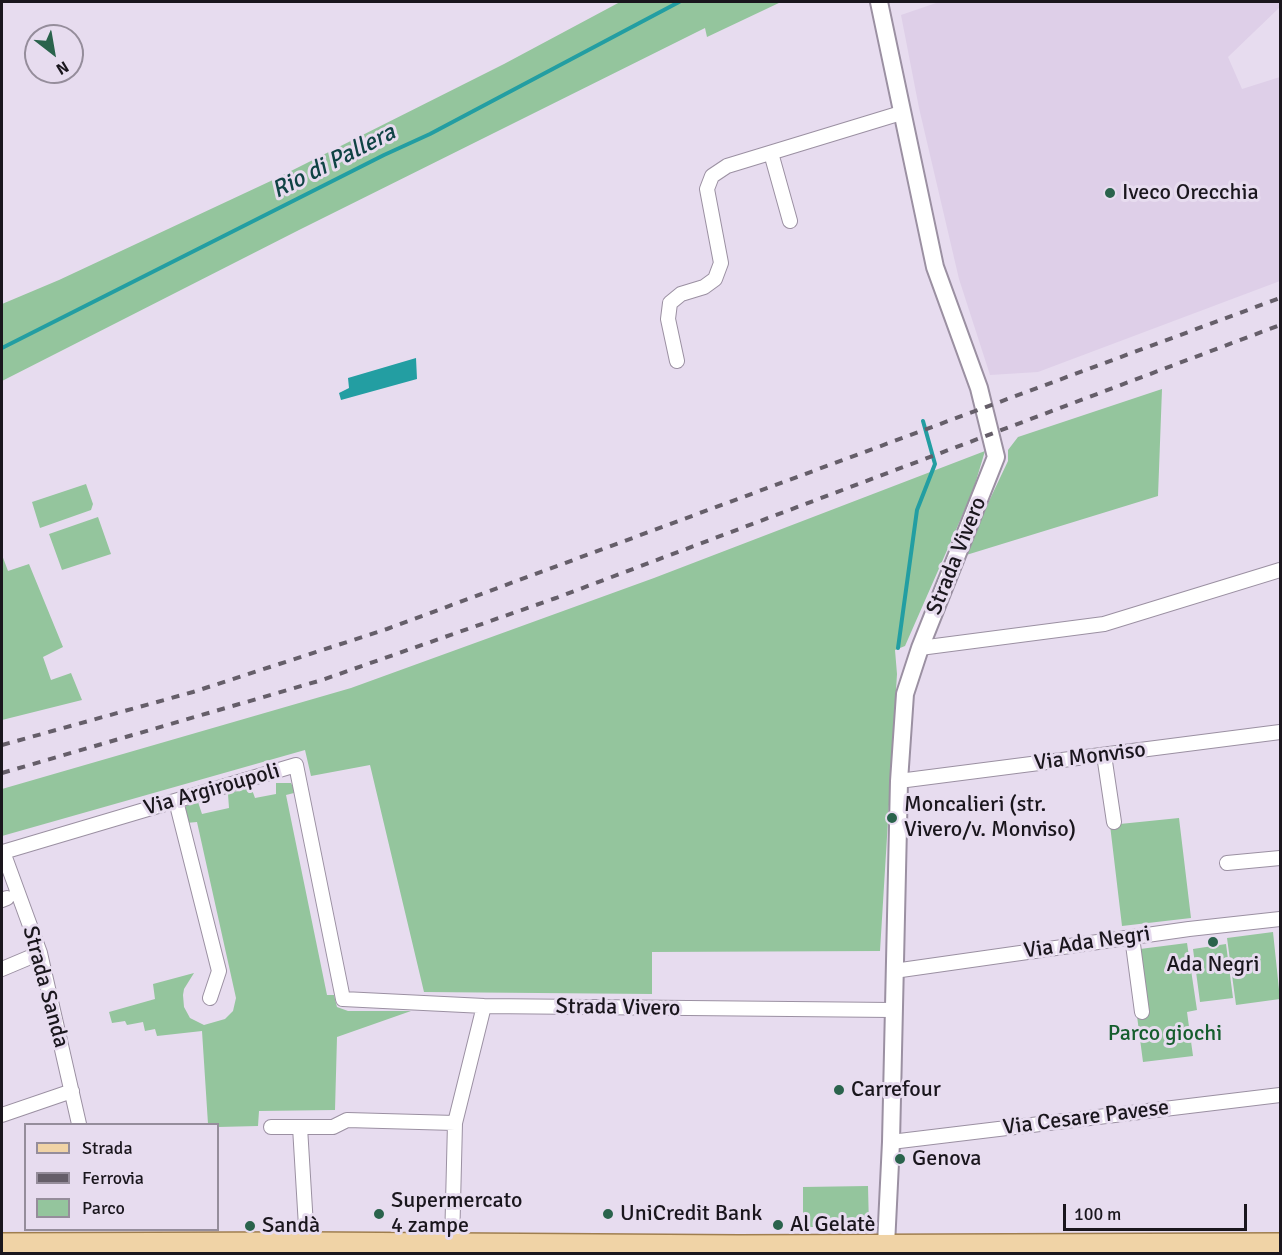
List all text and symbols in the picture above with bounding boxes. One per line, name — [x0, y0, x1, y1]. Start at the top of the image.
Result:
north arrow — [24, 24, 84, 84]
text: N — [52, 56, 72, 79]
water label: Rio di Pallera — [267, 119, 401, 205]
place label: Iveco Orecchia — [1122, 180, 1259, 206]
marker: Iveco Orecchia — [1103, 186, 1117, 200]
street label: Strada Vivero — [921, 493, 993, 619]
street label: Via Monviso — [1033, 737, 1147, 777]
street label: Via Argiroupoli — [141, 758, 283, 822]
place label: Moncalieri (str. Vivero/v. Monviso) — [904, 792, 1076, 843]
marker: Moncalieri (str. Vivero/v. Monviso) — [885, 811, 899, 825]
street label: Via Ada Negri — [1022, 921, 1152, 965]
street label: Strada Sanda — [16, 923, 74, 1051]
marker: Ada Negri — [1206, 935, 1220, 949]
place label: Ada Negri — [1167, 952, 1259, 978]
street label: Strada Vivero — [555, 994, 681, 1022]
park label: Parco giochi — [1108, 1021, 1222, 1047]
place label: Carrefour — [851, 1077, 941, 1103]
marker: Carrefour — [832, 1083, 846, 1097]
street label: Via Cesare Pavese — [1001, 1095, 1171, 1141]
legend — [24, 1123, 219, 1231]
text: Strada — [82, 1137, 133, 1159]
place label: Genova — [912, 1146, 982, 1172]
marker: Genova — [893, 1152, 907, 1166]
text: Ferrovia — [82, 1167, 144, 1189]
place label: Supermercato 4 zampe — [391, 1188, 522, 1240]
scale bar — [1066, 1192, 1250, 1230]
text: Parco — [82, 1197, 125, 1219]
place label: UniCredit Bank — [620, 1201, 762, 1227]
text: 100 m — [1074, 1203, 1121, 1225]
marker: Supermercato 4 zampe — [372, 1207, 386, 1221]
marker: UniCredit Bank — [601, 1207, 615, 1221]
place label: Al Gelatè — [790, 1212, 876, 1238]
place label: Sandà — [262, 1213, 320, 1239]
marker: Al Gelatè — [771, 1218, 785, 1232]
marker: Sandà — [243, 1219, 257, 1233]

